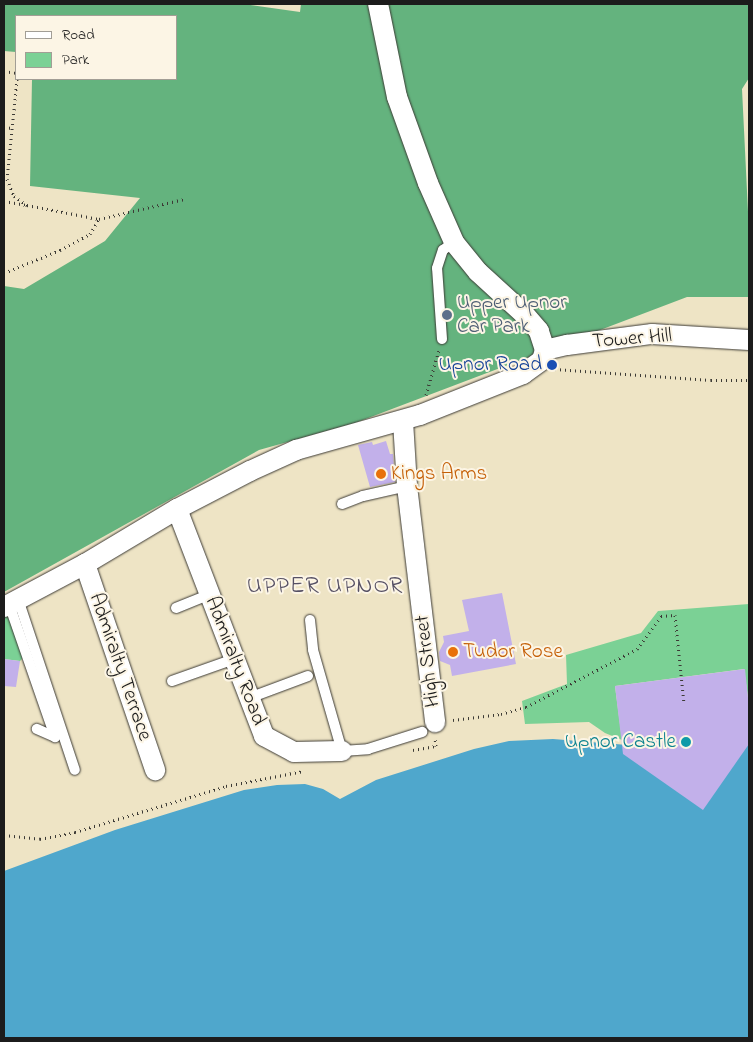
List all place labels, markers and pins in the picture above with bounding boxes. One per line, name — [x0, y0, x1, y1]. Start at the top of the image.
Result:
place label: Upper Upnor Car Park — [457, 290, 567, 340]
marker: Upper Upnor Car Park — [441, 309, 453, 321]
place label: Upnor Road — [439, 352, 542, 378]
marker: Upnor Road — [546, 359, 558, 371]
place label: Kings Arms — [391, 461, 487, 487]
marker: Kings Arms — [375, 468, 387, 480]
place label: Tudor Rose — [463, 639, 563, 665]
marker: Tudor Rose — [447, 646, 459, 658]
place label: Upnor Castle — [565, 729, 676, 755]
marker: Upnor Castle — [680, 736, 692, 748]

